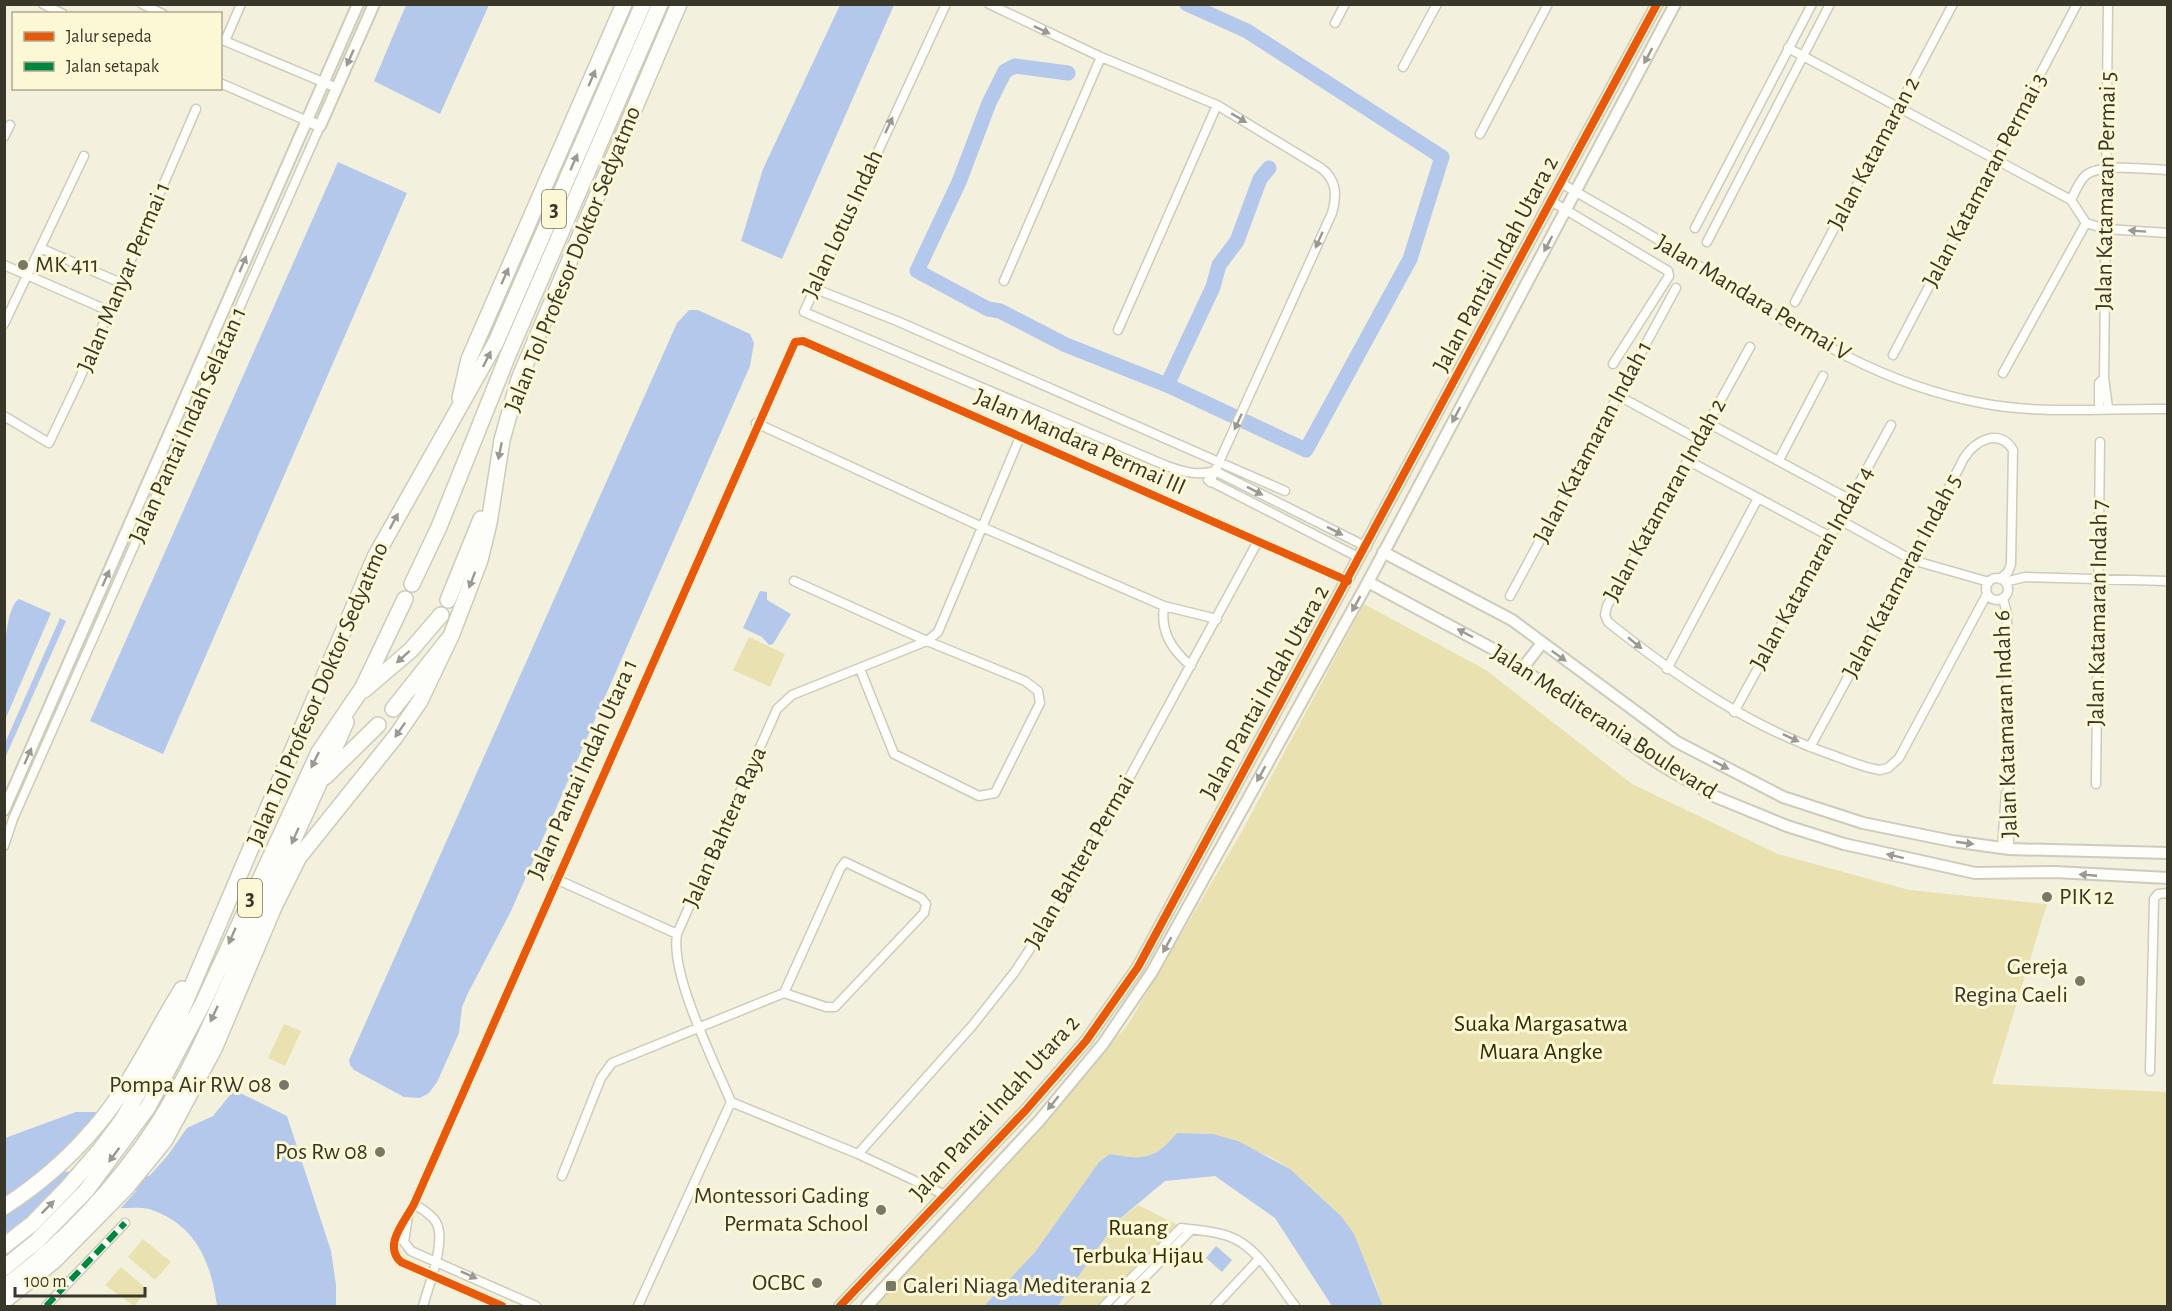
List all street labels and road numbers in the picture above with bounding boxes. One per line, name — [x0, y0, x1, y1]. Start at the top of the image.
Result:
street label: Jalan Katamaran Permai 3 — [1918, 69, 2052, 291]
street label: Jalan Katamaran Permai 5 — [2092, 71, 2120, 311]
street label: Jalan Katamaran 2 — [1824, 73, 1924, 233]
street label: Jalan Tol Profesor Doktor Sedyatmo — [501, 103, 645, 415]
street label: Jalan Lotus Indah — [798, 146, 888, 302]
street label: Jalan Pantai Indah Utara 2 — [1429, 152, 1563, 376]
street label: Jalan Manyar Permai 1 — [73, 179, 175, 375]
road number: 3 — [542, 190, 566, 228]
street label: Jalan Mandara Permai V — [1651, 230, 1855, 366]
street label: Jalan Pantai Indah Selatan 1 — [125, 303, 251, 547]
street label: Jalan Katamaran Indah 1 — [1530, 337, 1656, 547]
street label: Jalan Mandara Permai III — [971, 385, 1189, 499]
street label: Jalan Katamaran Indah 2 — [1599, 394, 1731, 605]
street label: Jalan Katamaran Indah 4 — [1746, 462, 1878, 674]
street label: Jalan Katamaran Indah 5 — [1838, 470, 1966, 682]
street label: Jalan Katamaran Indah 7 — [2084, 499, 2112, 727]
street label: Jalan Tol Profesor Doktor Sedyatmo — [243, 539, 393, 849]
street label: Jalan Pantai Indah Utara 2 — [1196, 581, 1334, 803]
street label: Jalan Katamaran Indah 6 — [1990, 610, 2022, 838]
street label: Jalan Mediterania Boulevard — [1487, 640, 1721, 804]
street label: Jalan Pantai Indah Utara 1 — [524, 656, 642, 882]
street label: Jalan Bahtera Raya — [679, 743, 771, 911]
street label: Jalan Bahtera Permai — [1021, 772, 1139, 952]
road number: 3 — [238, 879, 262, 917]
street label: Jalan Pantai Indah Utara 2 — [906, 1011, 1084, 1205]

